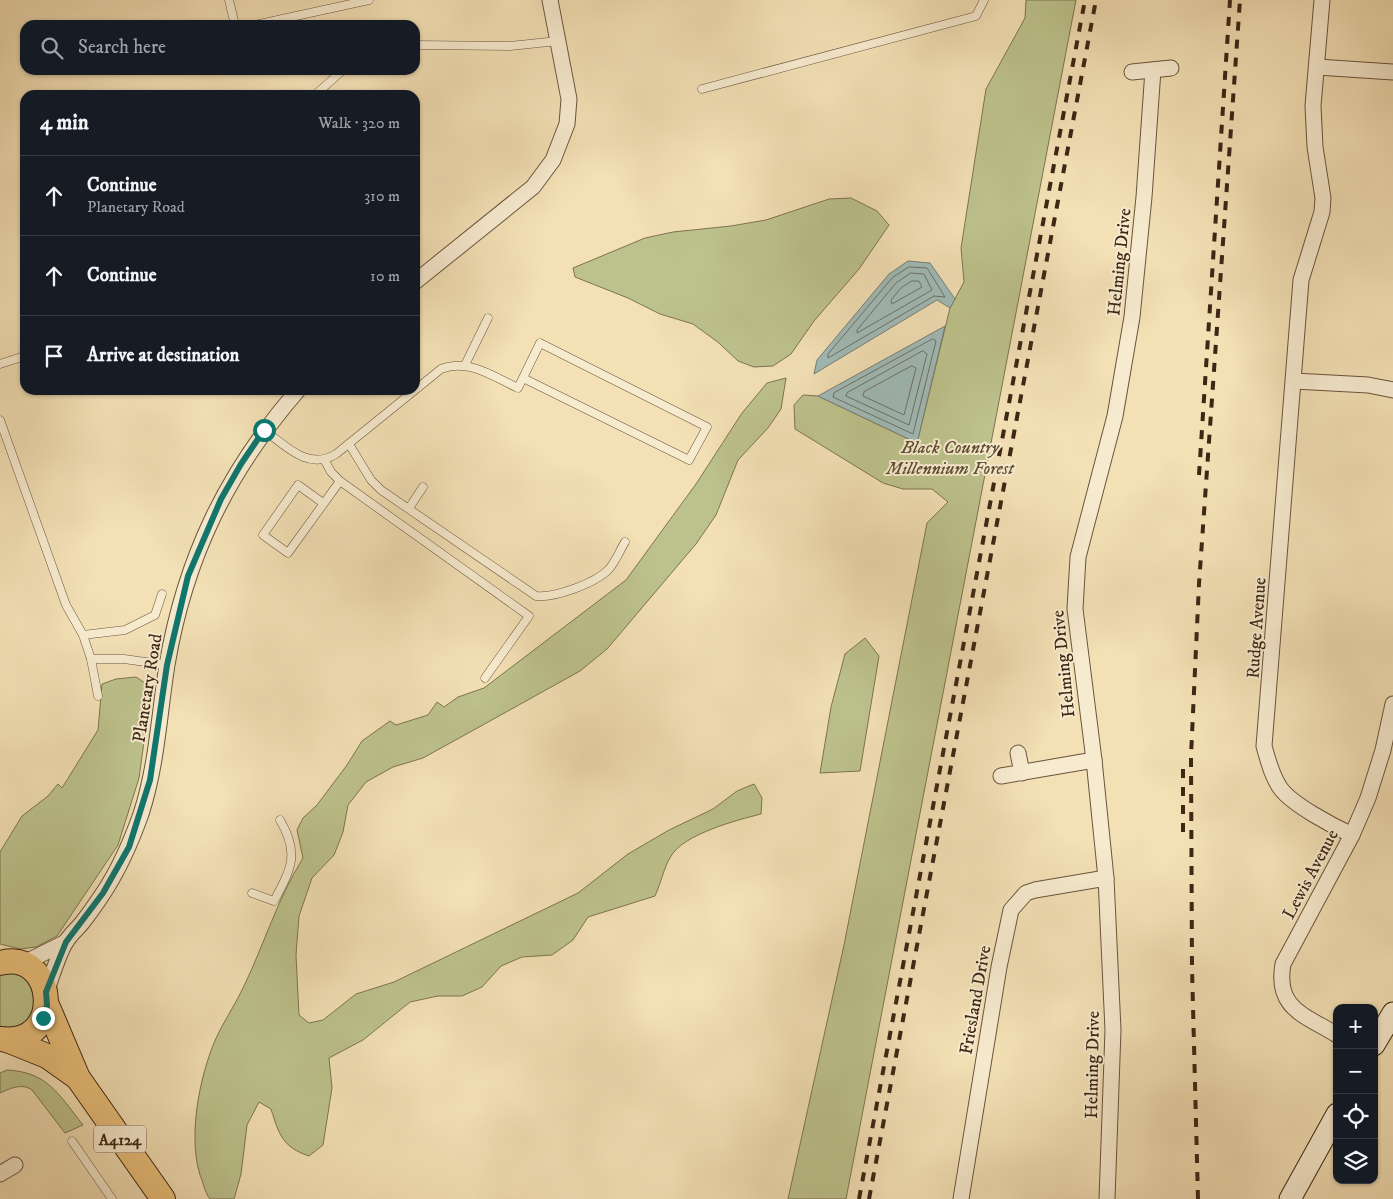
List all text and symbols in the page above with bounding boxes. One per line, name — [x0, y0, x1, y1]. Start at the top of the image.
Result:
search box — [20, 20, 420, 75]
icon: search — [38, 34, 66, 62]
text: Search here — [78, 36, 166, 59]
text: 4 min — [40, 110, 89, 136]
text: Walk · 320 m — [318, 113, 400, 133]
text: Continue — [87, 174, 157, 197]
icon: ahead — [40, 182, 68, 210]
text: 310 m — [364, 186, 400, 206]
text: Planetary Road — [87, 197, 185, 217]
street label: Helming Drive — [1103, 207, 1137, 317]
icon: ahead — [40, 262, 68, 290]
text: Continue — [87, 264, 157, 287]
text: 10 m — [370, 266, 400, 286]
icon: arrive — [40, 342, 68, 370]
text: Arrive at destination — [87, 344, 239, 367]
route start — [253, 419, 276, 442]
park label: Black Country Millennium Forest — [884, 437, 1015, 480]
street label: Rudge Avenue — [1242, 577, 1272, 680]
street label: Helming Drive — [1047, 609, 1081, 719]
street label: Planetary Road — [129, 632, 167, 744]
street label: Lewis Avenue — [1278, 826, 1344, 923]
street label: Friesland Drive — [956, 944, 996, 1056]
map controls — [1333, 1004, 1378, 1184]
button: + — [1333, 1004, 1378, 1049]
route end — [32, 1007, 55, 1030]
street label: Helming Drive — [1081, 1011, 1105, 1119]
button: − — [1333, 1049, 1378, 1094]
button: locate — [1333, 1094, 1378, 1139]
road number: A4124 — [94, 1126, 146, 1152]
button: layers — [1333, 1139, 1378, 1184]

